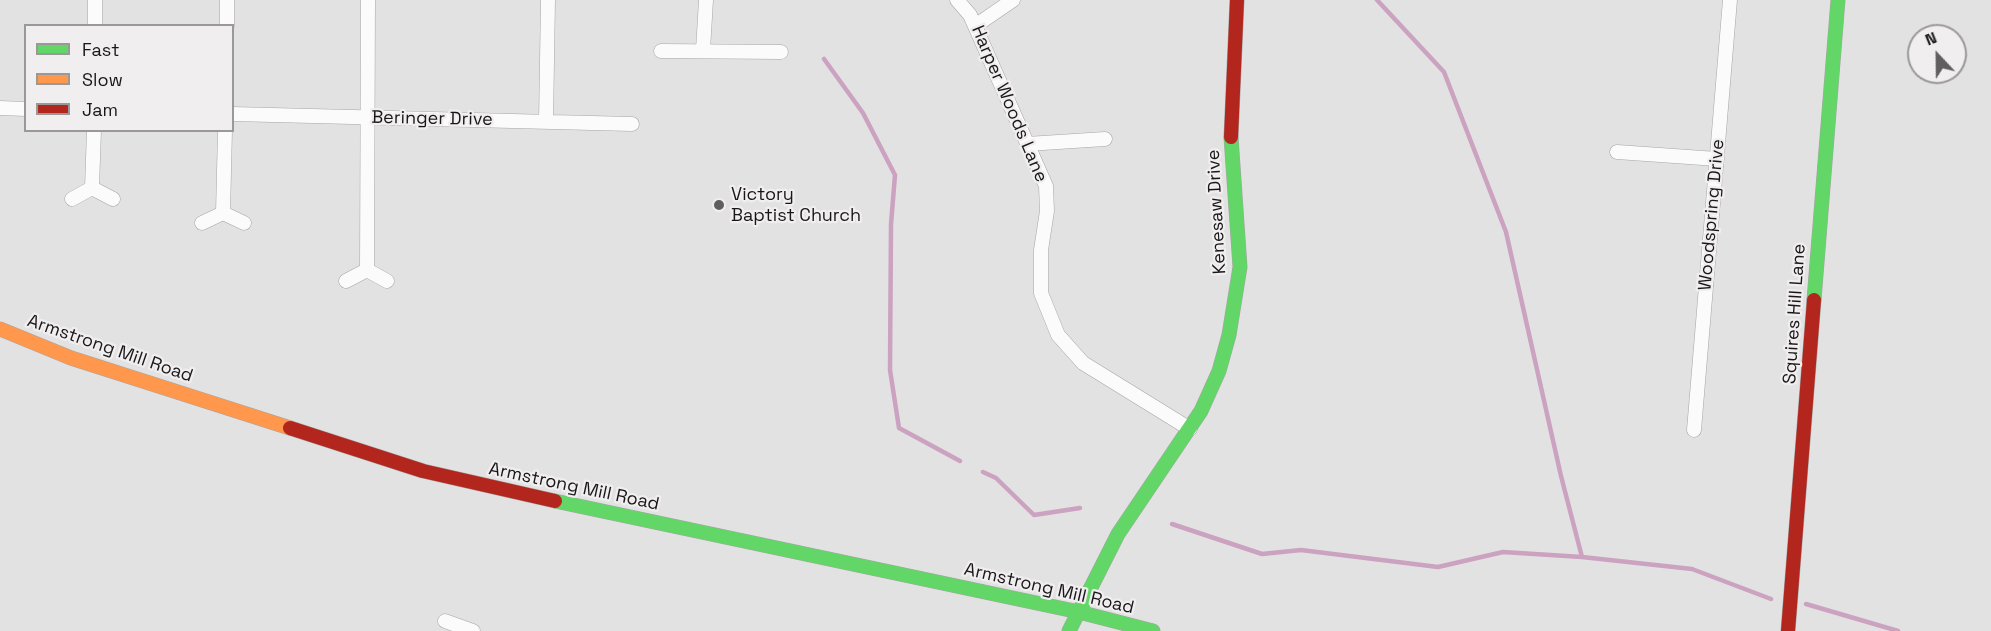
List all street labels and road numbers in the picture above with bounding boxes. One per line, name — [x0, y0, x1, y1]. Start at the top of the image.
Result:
street label: Harper Woods Lane — [966, 22, 1052, 186]
street label: Beringer Drive — [371, 107, 493, 131]
street label: Woodspring Drive — [1695, 138, 1729, 292]
street label: Kenesaw Drive — [1203, 149, 1231, 275]
street label: Squires Hill Lane — [1779, 243, 1811, 385]
street label: Armstrong Mill Road — [24, 311, 196, 387]
street label: Armstrong Mill Road — [487, 458, 661, 516]
street label: Armstrong Mill Road — [962, 559, 1136, 619]

